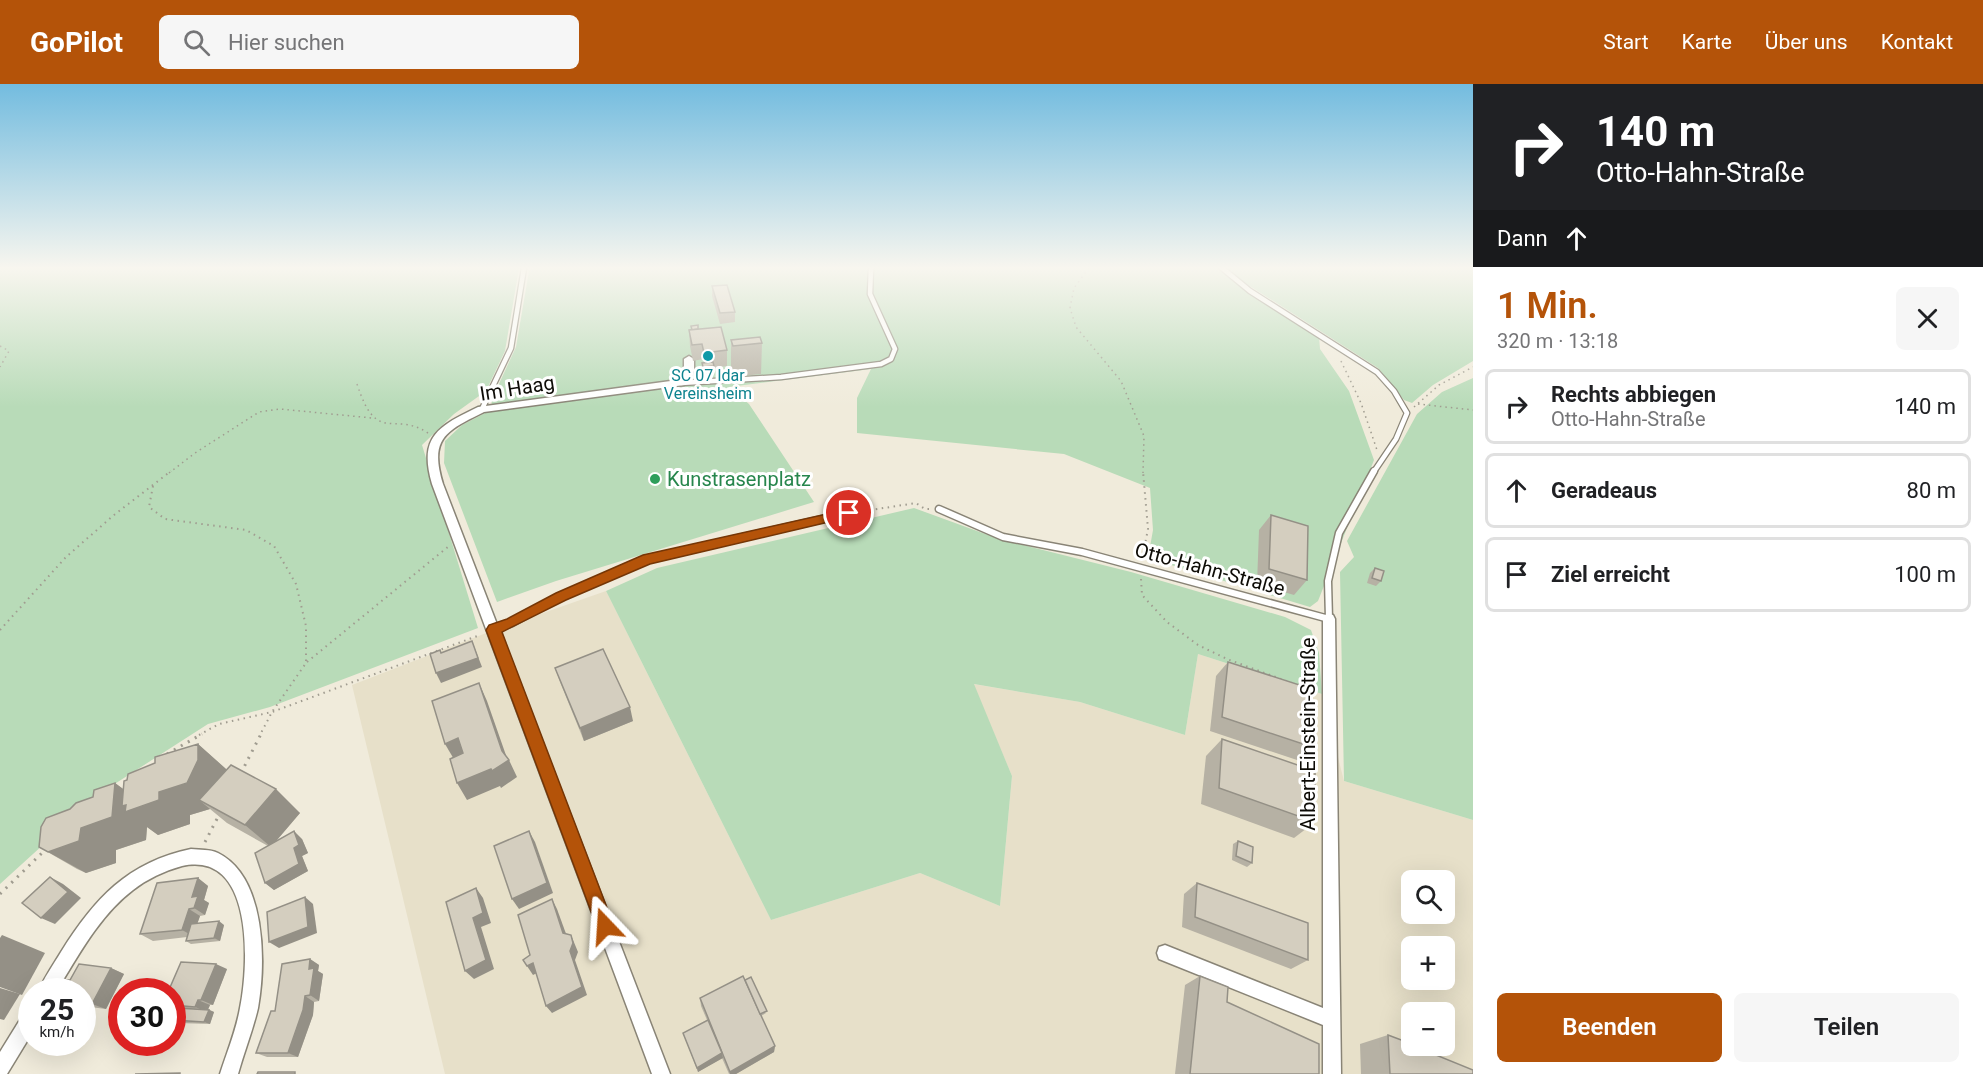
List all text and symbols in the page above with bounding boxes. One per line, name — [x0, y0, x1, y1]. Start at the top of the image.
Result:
search box — [159, 15, 579, 69]
text: GoPilot — [30, 26, 123, 59]
icon: search — [180, 26, 213, 59]
text: Hier suchen — [228, 30, 345, 55]
text: Start — [1603, 30, 1649, 54]
text: Karte — [1682, 30, 1732, 54]
text: Über uns — [1765, 30, 1848, 54]
text: Kontakt — [1881, 30, 1953, 54]
text: 140 m — [1596, 107, 1715, 156]
icon: right — [1497, 108, 1575, 186]
text: Otto-Hahn-Straße — [1596, 157, 1805, 189]
icon: ahead — [1560, 222, 1593, 255]
text: Dann — [1497, 226, 1548, 251]
text: 1 Min. — [1497, 285, 1598, 327]
button: close — [1896, 287, 1959, 350]
text: 320 m · 13:18 — [1497, 329, 1618, 353]
marker: SC 07 Idar Vereinsheim — [701, 349, 715, 363]
place label: SC 07 Idar Vereinsheim — [664, 366, 752, 403]
street label: Im Haag — [478, 370, 556, 406]
text: Rechts abbiegen — [1551, 382, 1716, 407]
icon: right — [1500, 390, 1533, 423]
text: 140 m — [1894, 394, 1956, 419]
text: Otto-Hahn-Straße — [1551, 407, 1706, 431]
place label: Kunstrasenplatz — [667, 467, 811, 491]
marker: Kunstrasenplatz — [648, 472, 662, 486]
icon: ahead — [1500, 474, 1533, 507]
text: Geradeaus — [1551, 478, 1657, 503]
text: 80 m — [1907, 478, 1956, 503]
pin — [823, 487, 874, 538]
icon: arrive — [832, 496, 865, 529]
street label: Otto-Hahn-Straße — [1132, 537, 1288, 601]
icon: arrive — [1500, 558, 1533, 591]
text: Ziel erreicht — [1551, 562, 1670, 587]
text: 100 m — [1894, 562, 1956, 587]
street label: Albert-Einstein-Straße — [1296, 637, 1320, 831]
map controls — [1401, 870, 1455, 1056]
button: search — [1401, 870, 1455, 924]
position arrow — [573, 894, 637, 958]
button: + — [1401, 936, 1455, 990]
speed limit sign: 30 — [108, 978, 186, 1056]
text: 25 — [40, 992, 74, 1027]
button: Beenden — [1497, 993, 1722, 1062]
button: Teilen — [1734, 993, 1959, 1062]
button: − — [1401, 1002, 1455, 1056]
text: km/h — [39, 1023, 75, 1041]

